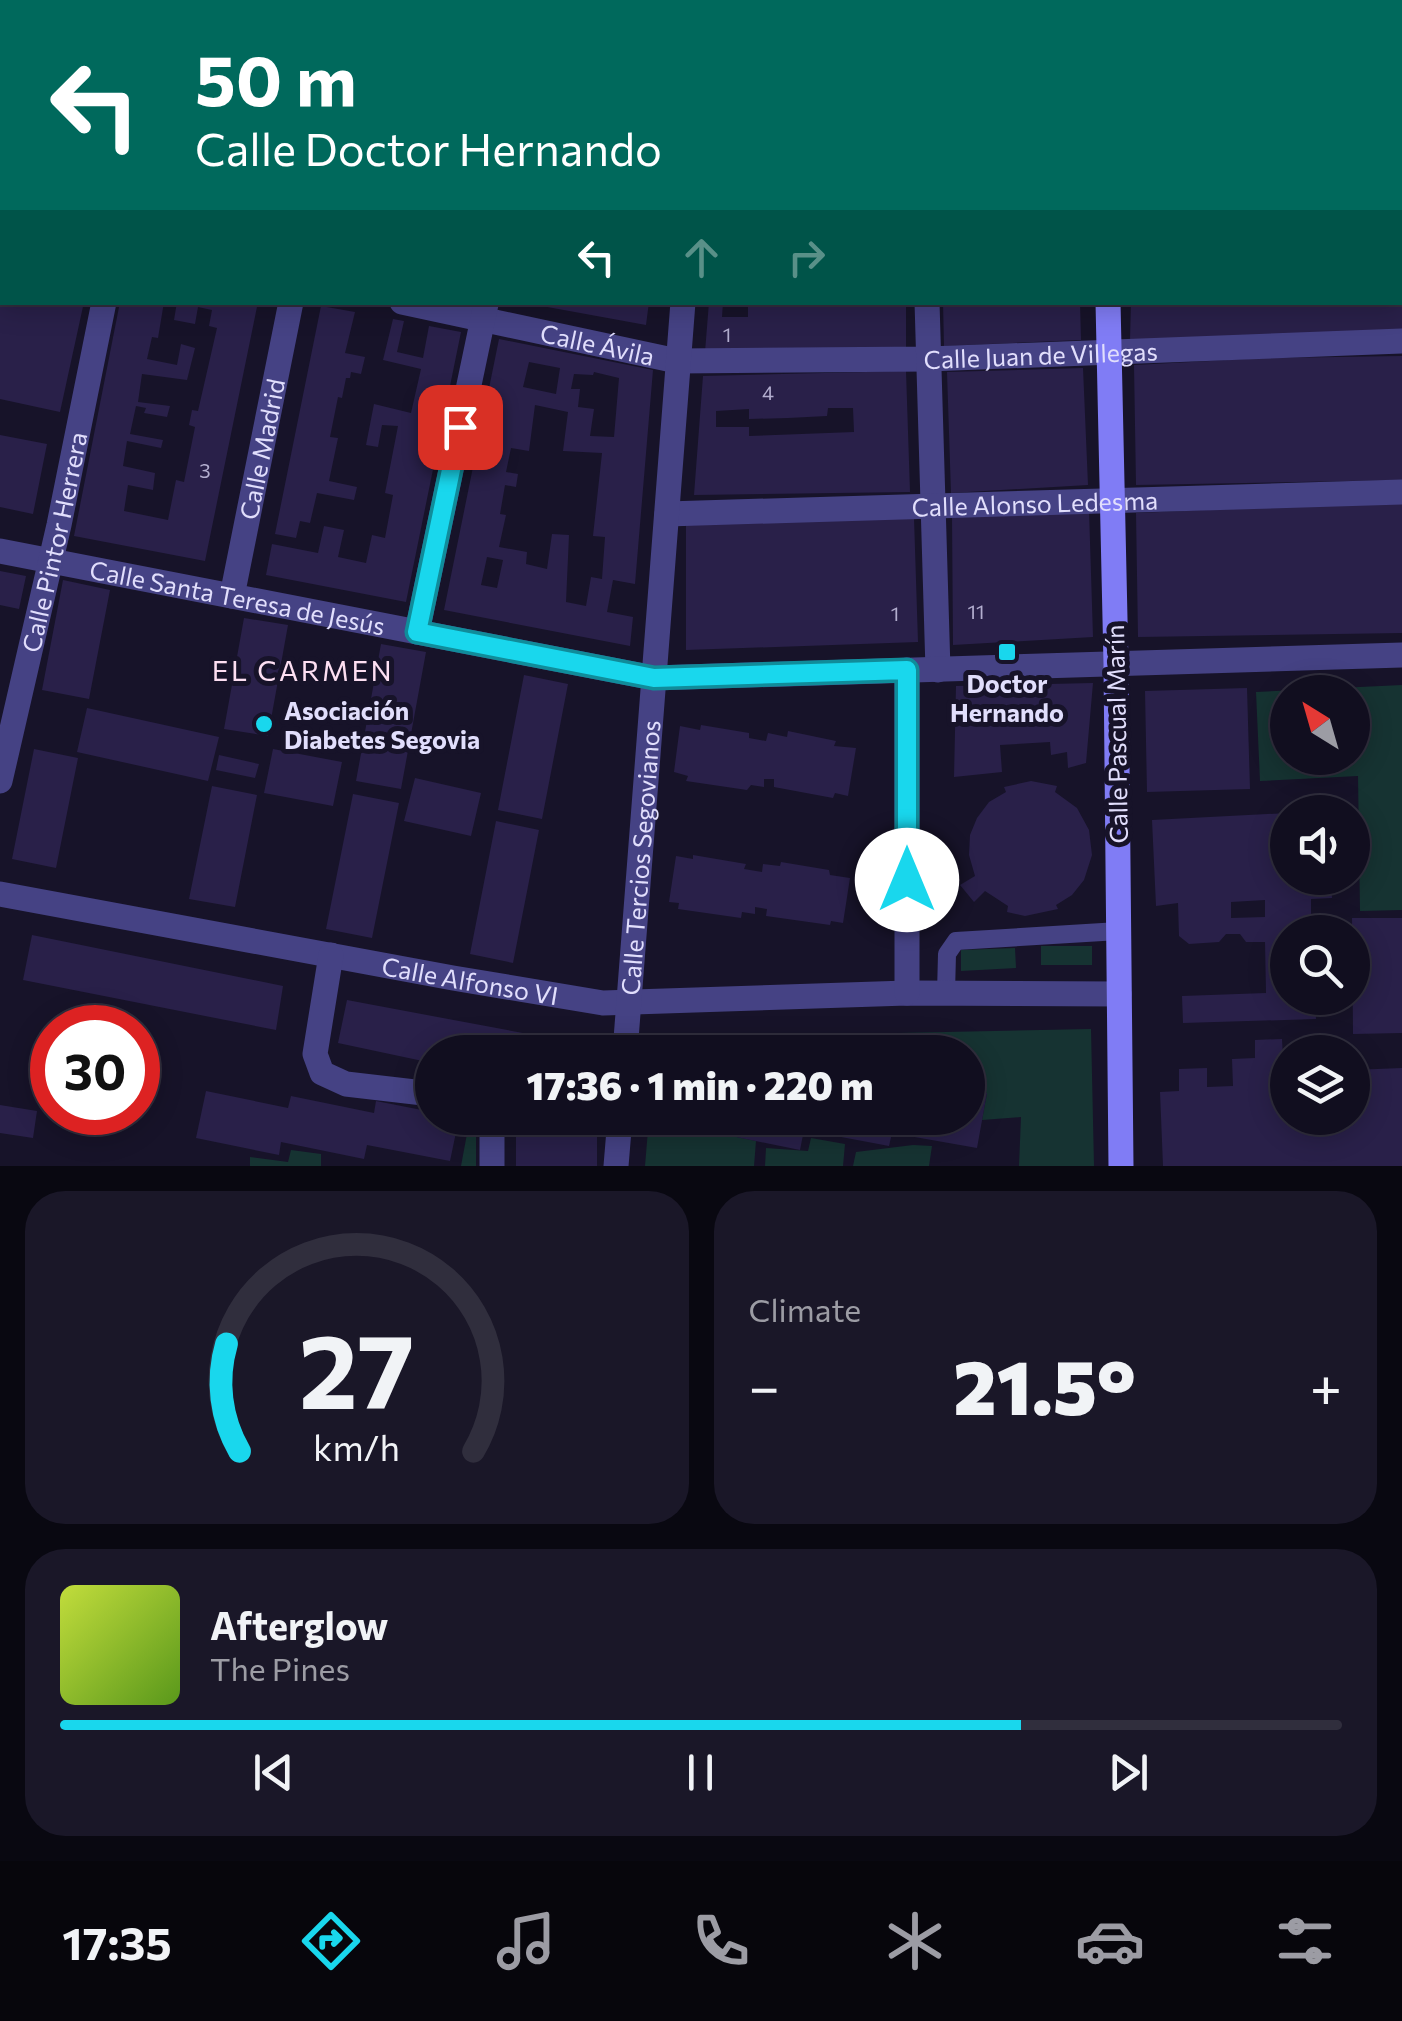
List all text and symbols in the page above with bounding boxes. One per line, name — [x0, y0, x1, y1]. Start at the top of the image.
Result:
text: 50 m — [195, 35, 357, 120]
icon: left — [30, 40, 160, 170]
text: Calle Doctor Hernando — [195, 120, 662, 175]
icon: left — [569, 230, 624, 285]
icon: ahead — [674, 230, 729, 285]
icon: right — [779, 230, 834, 285]
street label: Calle Ávila — [538, 317, 657, 371]
house number: 1 — [723, 322, 731, 346]
street label: Calle Juan de Villegas — [923, 335, 1158, 374]
street label: Calle Madrid — [233, 376, 290, 522]
house number: 4 — [762, 380, 774, 404]
pin — [418, 385, 503, 470]
icon: arrive — [433, 400, 488, 455]
street label: Calle Pintor Herrera — [15, 429, 92, 655]
house number: 3 — [199, 458, 211, 482]
street label: Calle Alonso Ledesma — [911, 484, 1158, 522]
street label: Calle Santa Teresa de Jesús — [87, 554, 388, 640]
house number: 11 — [967, 599, 985, 623]
house number: 1 — [891, 601, 899, 625]
street label: Calle Pascual Marín — [1099, 624, 1133, 844]
marker: Doctor Hernando — [996, 641, 1018, 663]
district label: EL CARMEN — [212, 653, 394, 687]
place label: Doctor Hernando — [950, 668, 1064, 727]
north arrow — [1270, 675, 1370, 775]
map controls — [1270, 675, 1370, 1135]
place label: Asociación Diabetes Segovia — [284, 695, 480, 754]
marker: Asociación Diabetes Segovia — [253, 713, 275, 735]
street label: Calle Tercios Segovianos — [614, 719, 666, 996]
button: sound — [1270, 795, 1370, 895]
position arrow — [855, 828, 959, 932]
button: search — [1270, 915, 1370, 1015]
street label: Calle Alfonso VI — [380, 950, 561, 1010]
speed limit sign: 30 — [30, 1005, 160, 1135]
button: layers — [1270, 1035, 1370, 1135]
text: 17:36 · 1 min · 220 m — [527, 1061, 873, 1108]
text: Climate — [749, 1289, 861, 1329]
text: 27 — [299, 1303, 415, 1430]
text: 21.5° — [953, 1339, 1136, 1430]
text: − — [749, 1351, 780, 1418]
text: + — [1310, 1351, 1342, 1418]
text: km/h — [313, 1425, 400, 1468]
text: Afterglow — [210, 1601, 388, 1648]
text: The Pines — [210, 1648, 350, 1688]
icon: previous — [246, 1745, 301, 1800]
icon: pause — [673, 1745, 728, 1800]
icon: next — [1101, 1745, 1156, 1800]
icon: directions — [296, 1906, 366, 1976]
icon: music — [491, 1906, 561, 1976]
icon: phone — [686, 1906, 756, 1976]
icon: climate — [880, 1906, 950, 1976]
icon: car — [1075, 1906, 1145, 1976]
icon: filters — [1270, 1906, 1340, 1976]
text: 17:35 — [62, 1914, 172, 1969]

